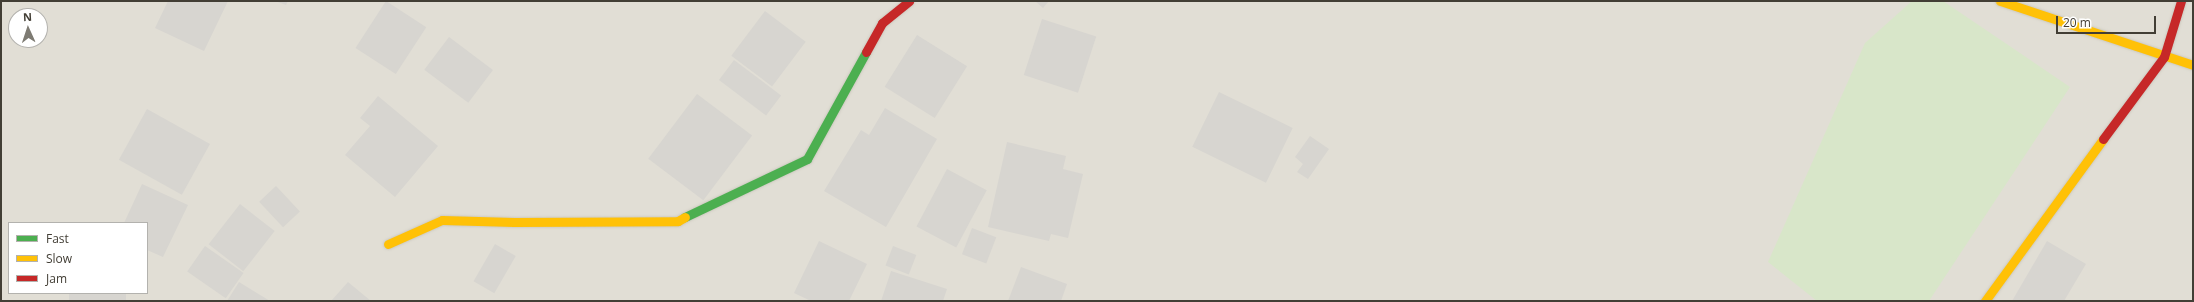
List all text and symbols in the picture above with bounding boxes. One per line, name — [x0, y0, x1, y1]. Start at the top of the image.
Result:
north arrow — [8, 8, 48, 48]
scale bar — [2058, 8, 2158, 34]
text: N — [23, 9, 32, 24]
text: 20 m — [2063, 14, 2091, 31]
legend — [8, 222, 148, 294]
text: Fast — [46, 230, 69, 247]
text: Slow — [46, 250, 72, 267]
text: Jam — [46, 270, 67, 287]

